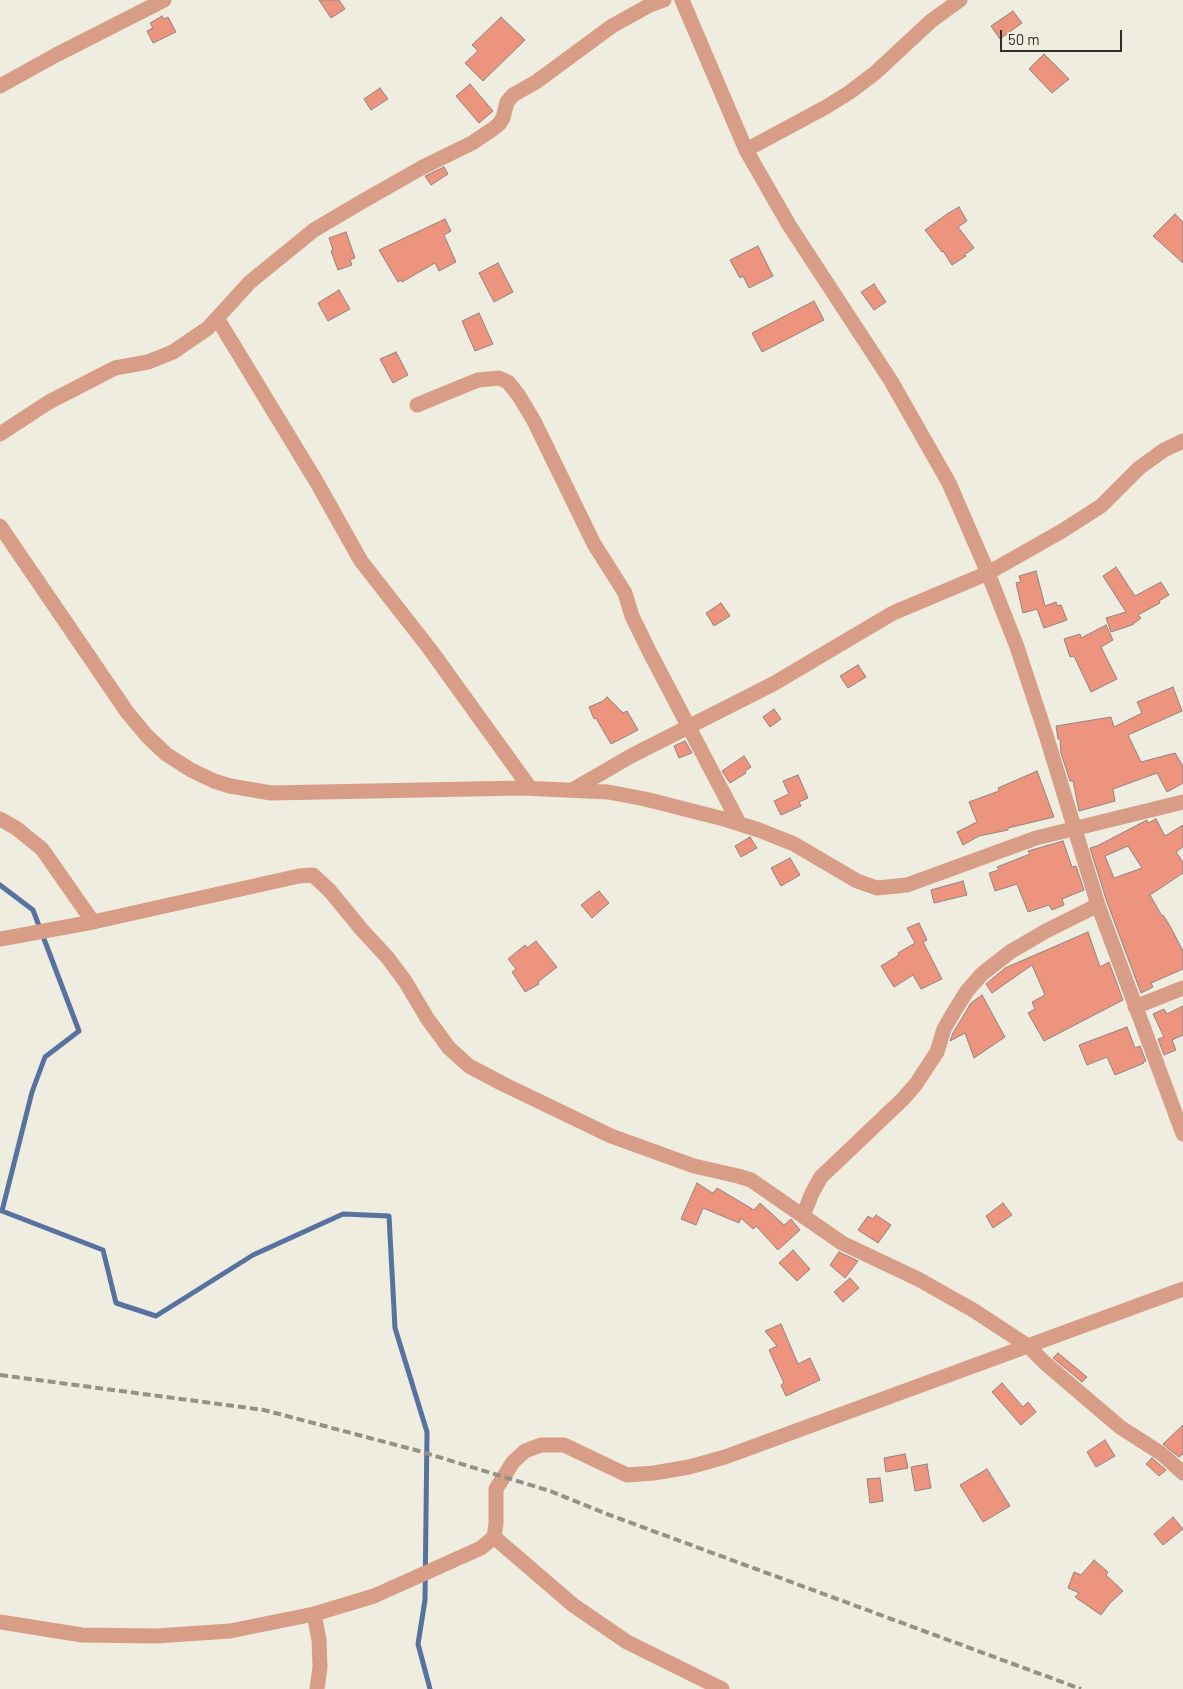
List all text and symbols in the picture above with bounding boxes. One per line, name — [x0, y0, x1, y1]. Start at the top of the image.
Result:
scale bar — [1003, 20, 1126, 52]
text: 50 m — [1008, 30, 1040, 48]

